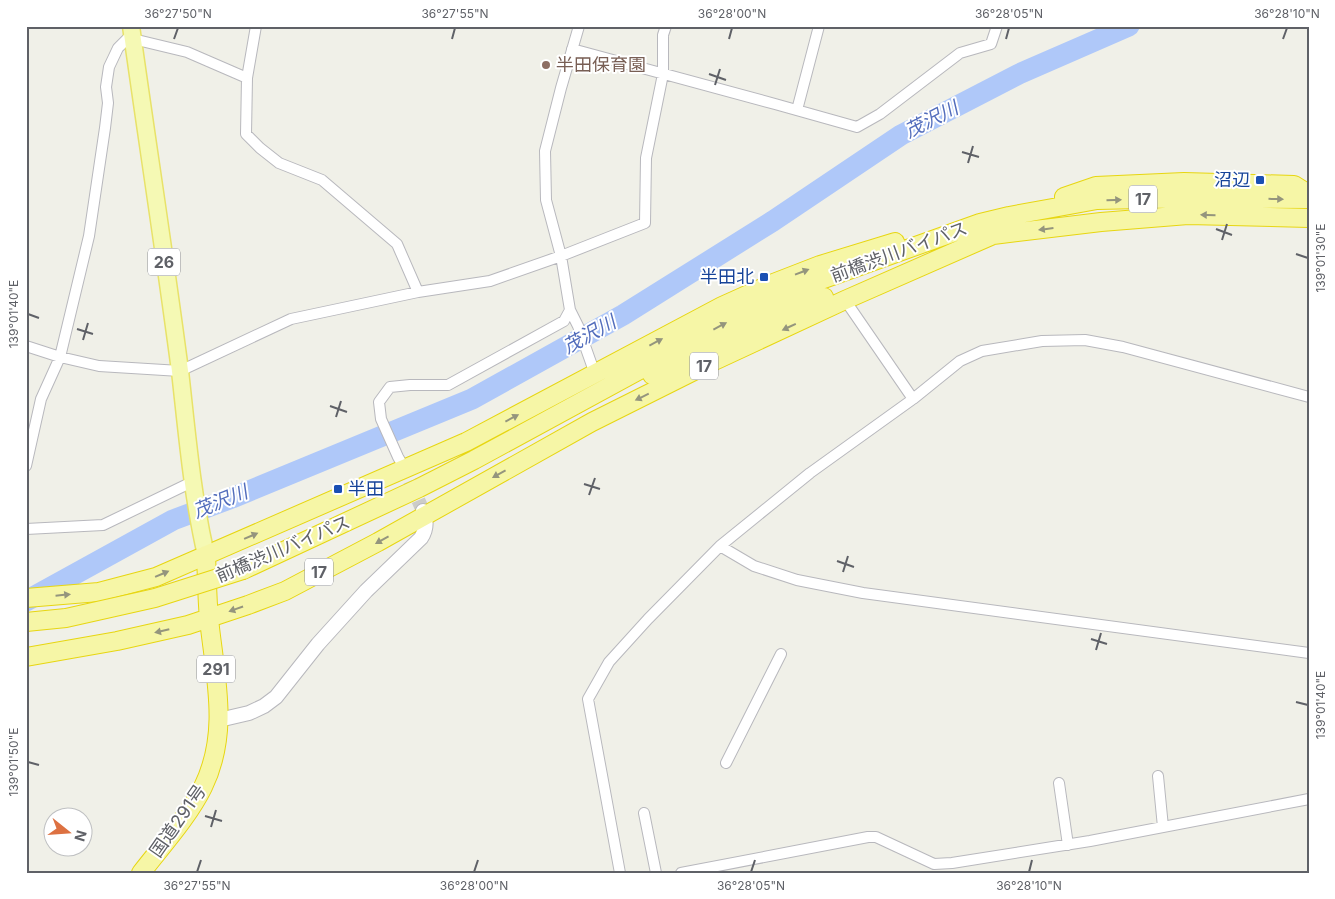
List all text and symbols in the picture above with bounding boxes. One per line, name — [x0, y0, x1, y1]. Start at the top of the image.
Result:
text: 36°27'50"N — [144, 6, 212, 21]
text: 36°27'55"N — [421, 6, 489, 21]
text: 36°28'00"N — [698, 6, 766, 21]
text: 36°28'05"N — [975, 6, 1043, 21]
text: 36°28'10"N — [1254, 6, 1320, 21]
place label: 半田保育園 — [556, 54, 646, 75]
marker: 半田保育園 — [540, 59, 552, 71]
water label: 茂沢川 — [901, 95, 964, 143]
place label: 沼辺 — [1214, 169, 1250, 190]
marker: 沼辺 — [1254, 174, 1266, 186]
road number: 17 — [1129, 185, 1157, 212]
one-way arrow — [1106, 195, 1122, 203]
one-way arrow — [1269, 195, 1285, 203]
one-way arrow — [1199, 211, 1215, 219]
street label: 前橋渋川バイパス — [828, 217, 970, 286]
text: 139°01'30"E — [1313, 223, 1328, 293]
one-way arrow — [1037, 225, 1053, 233]
road number: 26 — [148, 248, 180, 276]
place label: 半田北 — [700, 266, 754, 287]
one-way arrow — [795, 268, 810, 276]
marker: 半田北 — [758, 271, 770, 283]
text: 139°01'40"E — [6, 280, 21, 348]
water label: 茂沢川 — [559, 310, 621, 358]
one-way arrow — [713, 322, 728, 330]
one-way arrow — [782, 323, 796, 331]
one-way arrow — [648, 338, 663, 346]
road number: 17 — [690, 352, 718, 380]
one-way arrow — [635, 393, 649, 401]
one-way arrow — [505, 414, 519, 422]
one-way arrow — [492, 470, 507, 478]
place label: 半田 — [348, 478, 384, 499]
water label: 茂沢川 — [189, 479, 253, 523]
marker: 半田 — [332, 483, 344, 495]
street label: 前橋渋川バイパス — [213, 511, 353, 586]
one-way arrow — [244, 531, 258, 539]
one-way arrow — [376, 535, 389, 544]
road number: 17 — [305, 558, 333, 586]
one-way arrow — [155, 570, 170, 578]
one-way arrow — [55, 591, 71, 599]
one-way arrow — [228, 606, 243, 614]
one-way arrow — [154, 627, 170, 635]
road number: 291 — [197, 656, 235, 682]
text: 139°01'40"E — [1313, 671, 1328, 739]
text: 139°01'50"E — [6, 728, 21, 796]
street label: 国道291号 — [145, 781, 210, 861]
north arrow — [42, 806, 92, 856]
text: N — [71, 828, 91, 844]
text: 36°27'55"N — [163, 878, 231, 893]
text: 36°28'00"N — [440, 878, 508, 893]
text: 36°28'05"N — [717, 878, 785, 893]
text: 36°28'10"N — [996, 878, 1062, 893]

